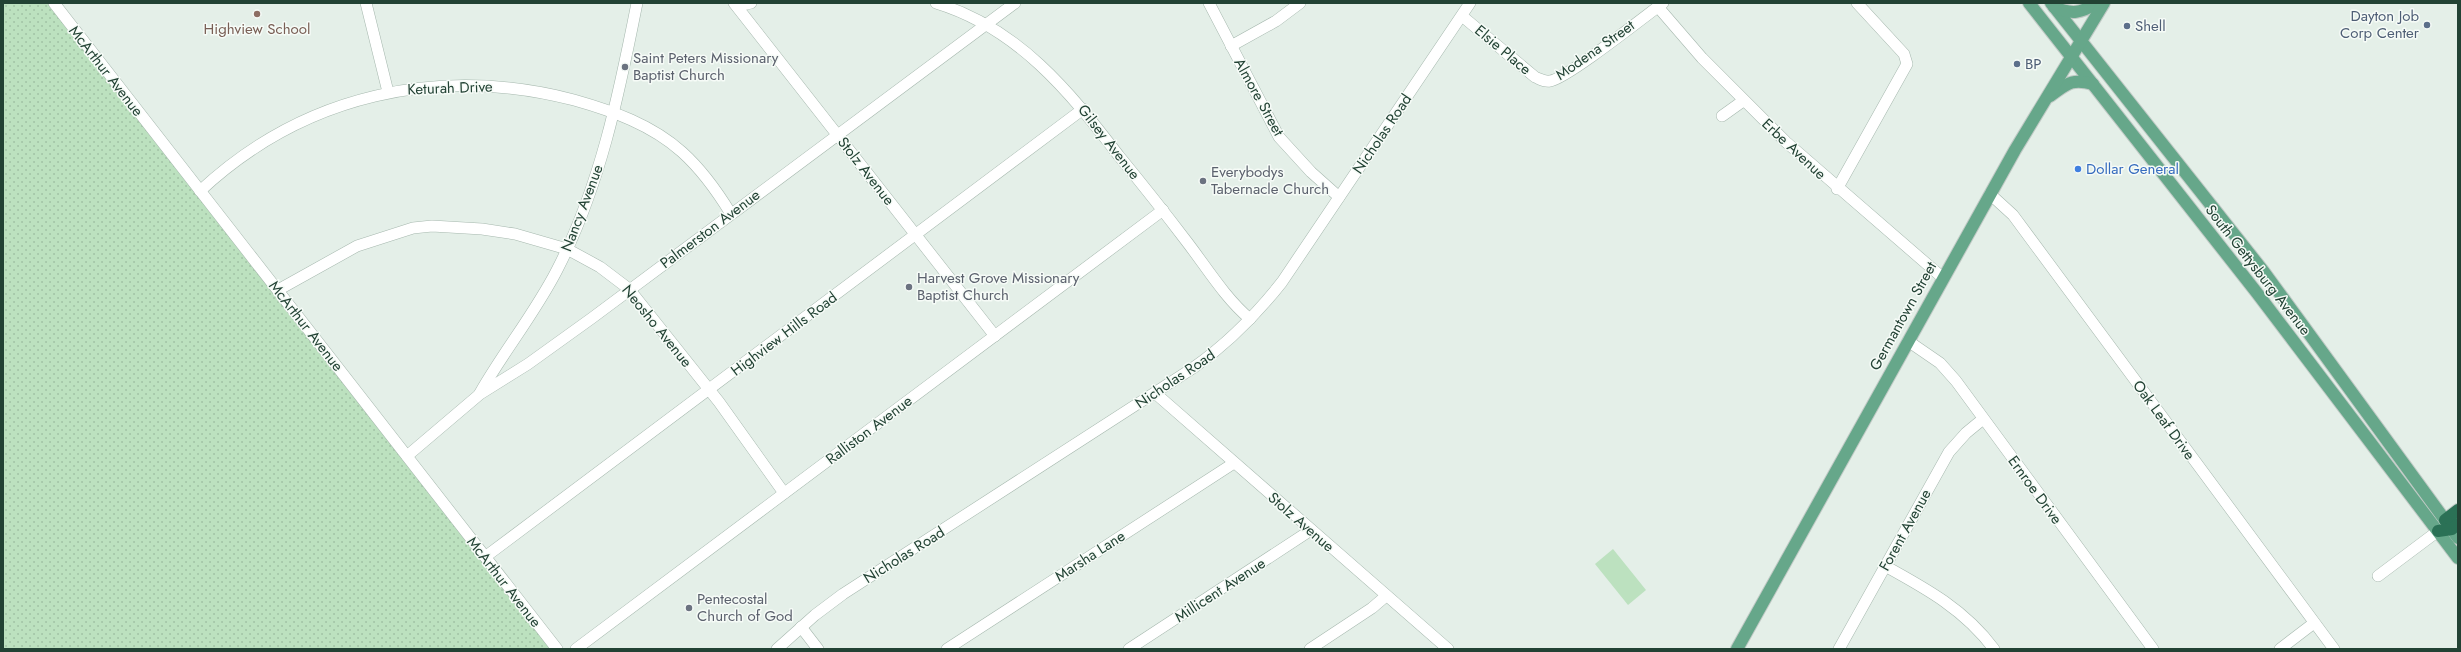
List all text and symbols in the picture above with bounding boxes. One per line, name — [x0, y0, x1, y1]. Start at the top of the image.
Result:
place label: Dayton Job Corp Center — [2340, 5, 2420, 44]
marker: Highview School — [252, 9, 262, 19]
street label: Modena Street — [1551, 14, 1639, 85]
place label: Shell — [2135, 15, 2166, 37]
place label: Highview School — [204, 18, 310, 40]
street label: Elsie Place — [1470, 20, 1536, 80]
marker: Dayton Job Corp Center — [2422, 20, 2432, 30]
street label: McArthur Avenue — [63, 21, 149, 121]
marker: Shell — [2122, 21, 2132, 31]
place label: Saint Peters Missionary Baptist Church — [633, 47, 779, 86]
place label: BP — [2025, 53, 2042, 75]
street label: Almore Street — [1228, 54, 1290, 140]
marker: BP — [2012, 59, 2022, 69]
marker: Saint Peters Missionary Baptist Church — [620, 62, 630, 72]
street label: Keturah Drive — [407, 76, 493, 100]
street label: Nicholas Road — [1347, 90, 1417, 178]
street label: Gilsey Avenue — [1073, 100, 1146, 185]
street label: Erbe Avenue — [1757, 113, 1831, 185]
street label: Stolz Avenue — [832, 132, 900, 210]
place label: Dollar General — [2086, 158, 2179, 180]
street label: Nancy Avenue — [555, 161, 609, 255]
place label: Everybodys Tabernacle Church — [1211, 161, 1329, 200]
marker: Dollar General — [2073, 164, 2083, 174]
marker: Everybodys Tabernacle Church — [1198, 176, 1208, 186]
street label: Palmerston Avenue — [655, 184, 765, 274]
street label: South Gettysburg Avenue — [2200, 200, 2316, 340]
street label: Germantown Street — [1864, 257, 1942, 374]
place label: Harvest Grove Missionary Baptist Church — [917, 267, 1080, 306]
street label: McArthur Avenue — [263, 276, 349, 376]
street label: Neosho Avenue — [617, 280, 697, 372]
marker: Harvest Grove Missionary Baptist Church — [904, 282, 914, 292]
street label: Highview Hills Road — [726, 287, 842, 381]
street label: Nicholas Road — [1131, 344, 1219, 414]
street label: Oak Leaf Drive — [2127, 376, 2201, 465]
street label: Ralliston Avenue — [821, 390, 917, 470]
street label: Ernroe Drive — [2003, 451, 2068, 529]
street label: Forent Avenue — [1873, 485, 1937, 575]
street label: Stolz Avenue — [1263, 487, 1339, 557]
street label: Nicholas Road — [859, 521, 949, 589]
street label: Marsha Lane — [1051, 525, 1130, 587]
street label: McArthur Avenue — [461, 532, 547, 632]
street label: Millicent Avenue — [1170, 552, 1270, 628]
place label: Pentecostal Church of God — [697, 588, 793, 627]
marker: Pentecostal Church of God — [684, 603, 694, 613]

